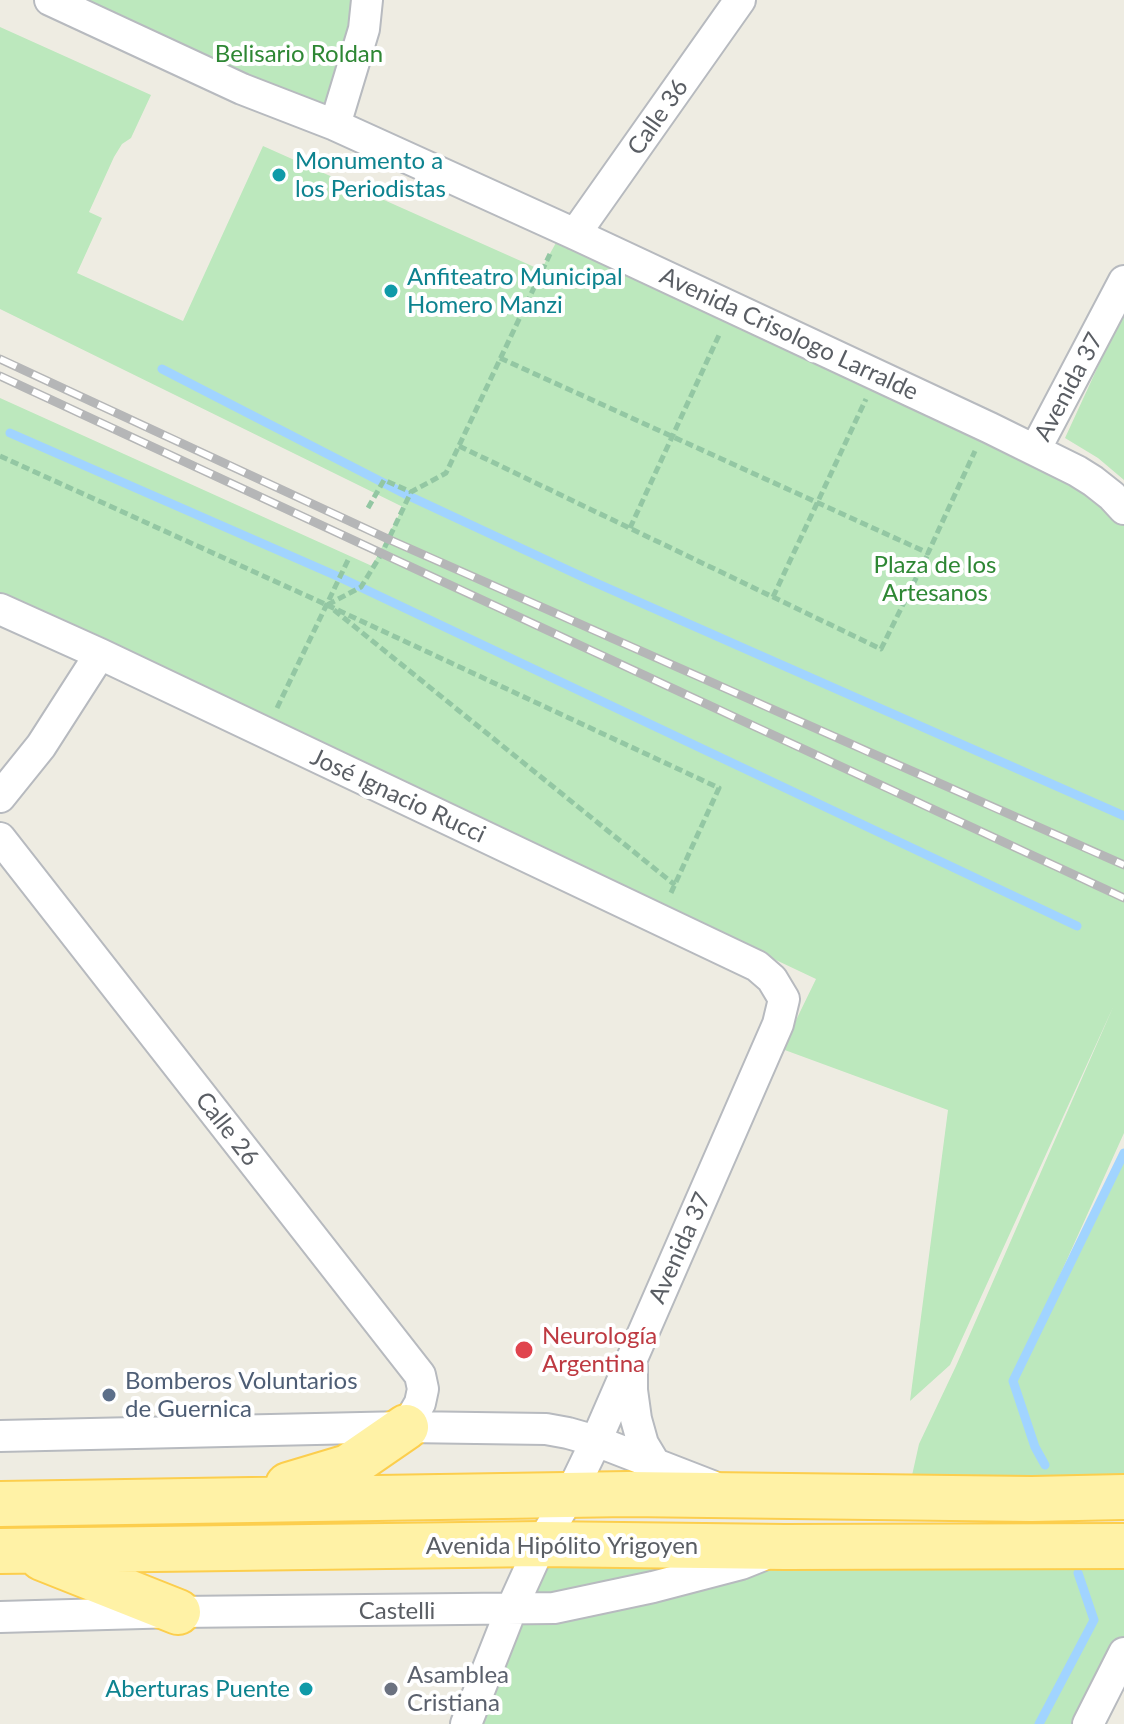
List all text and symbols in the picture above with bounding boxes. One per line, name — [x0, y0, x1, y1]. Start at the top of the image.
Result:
park label: Belisario Roldan — [215, 40, 383, 68]
street label: Calle 36 — [622, 74, 694, 160]
place label: Monumento a los Periodistas — [295, 147, 446, 203]
marker: Monumento a los Periodistas — [270, 166, 288, 184]
street label: Avenida Crisologo Larralde — [655, 261, 923, 407]
place label: Anfiteatro Municipal Homero Manzi — [407, 263, 623, 319]
marker: Anfiteatro Municipal Homero Manzi — [382, 282, 400, 300]
street label: Avenida 37 — [1028, 328, 1110, 446]
park label: Plaza de los Artesanos — [874, 551, 996, 607]
street label: José Ignacio Rucci — [306, 743, 490, 849]
street label: Calle 26 — [189, 1086, 265, 1172]
street label: Avenida 37 — [643, 1188, 717, 1308]
place label: Neurología Argentina — [542, 1322, 657, 1378]
marker: Neurología Argentina — [513, 1339, 535, 1361]
place label: Bomberos Voluntarios de Guernica — [125, 1367, 358, 1423]
marker: Bomberos Voluntarios de Guernica — [100, 1386, 118, 1404]
street label: Avenida Hipólito Yrigoyen — [426, 1532, 698, 1560]
street label: Castelli — [359, 1597, 435, 1625]
place label: Asamblea Cristiana — [407, 1661, 509, 1717]
place label: Aberturas Puente — [105, 1675, 290, 1703]
marker: Aberturas Puente — [297, 1680, 315, 1698]
marker: Asamblea Cristiana — [382, 1680, 400, 1698]

